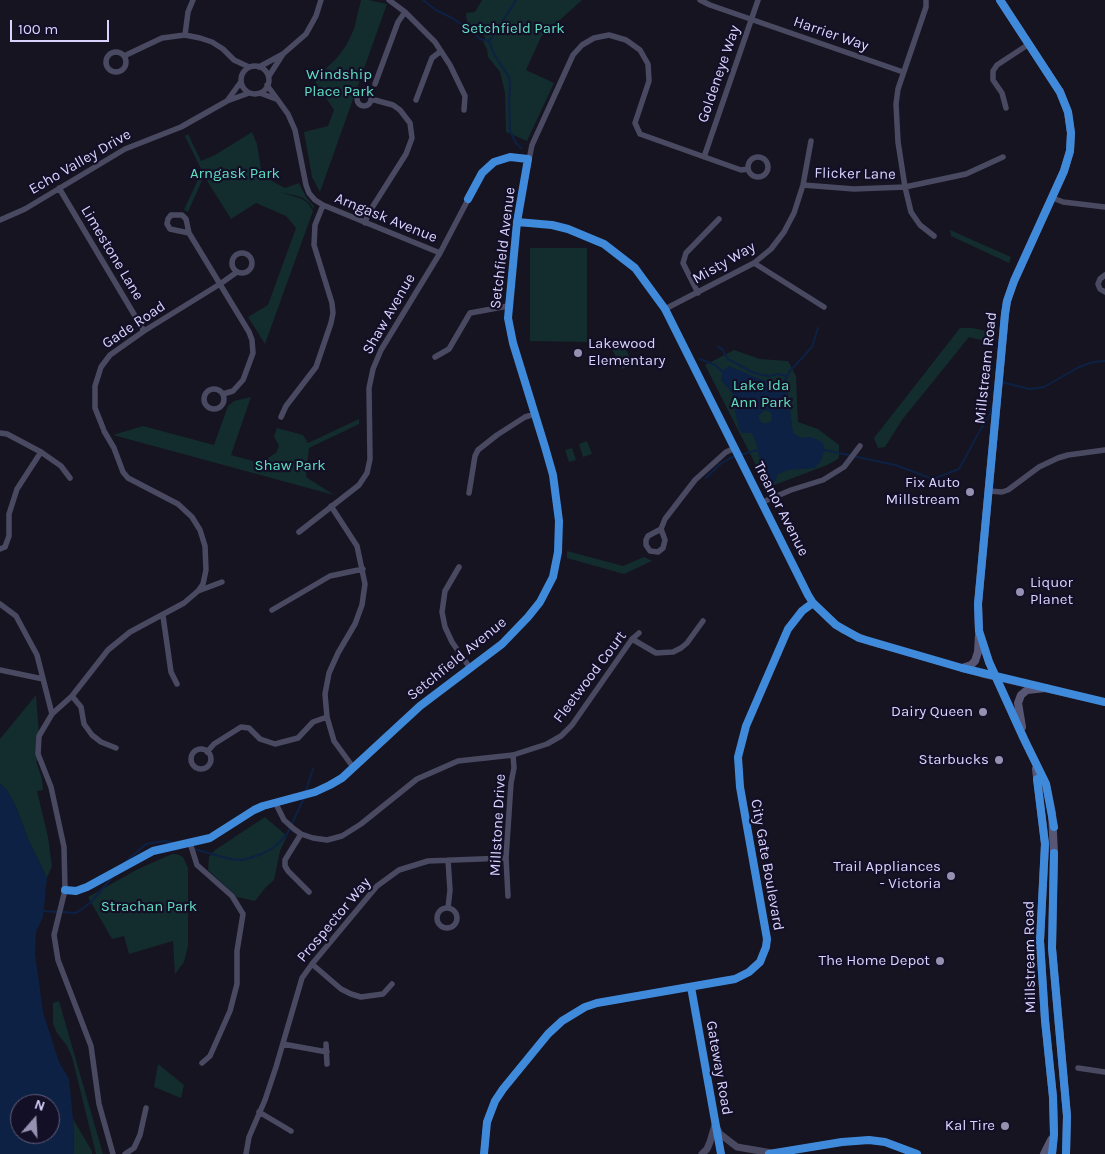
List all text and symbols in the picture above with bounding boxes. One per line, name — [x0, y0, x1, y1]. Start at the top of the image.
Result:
scale bar — [12, 10, 111, 42]
street label: Harrier Way — [791, 13, 871, 55]
text: 100 m — [18, 20, 58, 38]
park label: Setchfield Park — [461, 20, 565, 38]
street label: Goldeneye Way — [694, 23, 744, 125]
park label: Windship Place Park — [304, 66, 374, 101]
street label: Echo Valley Drive — [26, 125, 134, 199]
street label: Flicker Lane — [814, 164, 896, 184]
park label: Arngask Park — [190, 165, 280, 183]
street label: Setchfield Avenue — [487, 186, 519, 310]
street label: Arngask Avenue — [332, 189, 440, 247]
street label: Limestone Lane — [77, 202, 147, 304]
street label: Misty Way — [689, 238, 759, 288]
street label: Shaw Avenue — [359, 270, 419, 358]
street label: Gade Road — [99, 297, 169, 353]
street label: Millstream Road — [971, 311, 1001, 425]
place label: Lakewood Elementary — [588, 335, 665, 370]
marker: Lakewood Elementary — [572, 347, 584, 359]
park label: Lake Ida Ann Park — [731, 377, 791, 412]
park label: Shaw Park — [254, 457, 326, 475]
street label: Treanor Avenue — [750, 459, 812, 559]
place label: Fix Auto Millstream — [885, 474, 960, 509]
marker: Fix Auto Millstream — [964, 486, 976, 498]
place label: Liquor Planet — [1030, 574, 1073, 609]
marker: Liquor Planet — [1014, 586, 1026, 598]
street label: Setchfield Avenue — [404, 613, 510, 705]
street label: Fleetwood Court — [550, 628, 630, 726]
place label: Dairy Queen — [891, 703, 973, 721]
marker: Dairy Queen — [977, 706, 989, 718]
place label: Starbucks — [919, 751, 989, 769]
marker: Starbucks — [993, 754, 1005, 766]
street label: Millstone Drive — [486, 773, 510, 877]
street label: City Gate Boulevard — [747, 798, 787, 932]
place label: Trail Appliances - Victoria — [833, 858, 941, 893]
marker: Trail Appliances - Victoria — [945, 870, 957, 882]
street label: Prospector Way — [293, 874, 375, 966]
park label: Strachan Park — [101, 898, 197, 916]
street label: Millstream Road — [1020, 901, 1040, 1013]
place label: The Home Depot — [818, 952, 930, 970]
marker: The Home Depot — [934, 955, 946, 967]
street label: Gateway Road — [702, 1019, 736, 1117]
north arrow — [10, 1094, 60, 1144]
text: N — [32, 1096, 47, 1115]
place label: Kal Tire — [945, 1117, 995, 1135]
marker: Kal Tire — [999, 1120, 1011, 1132]

